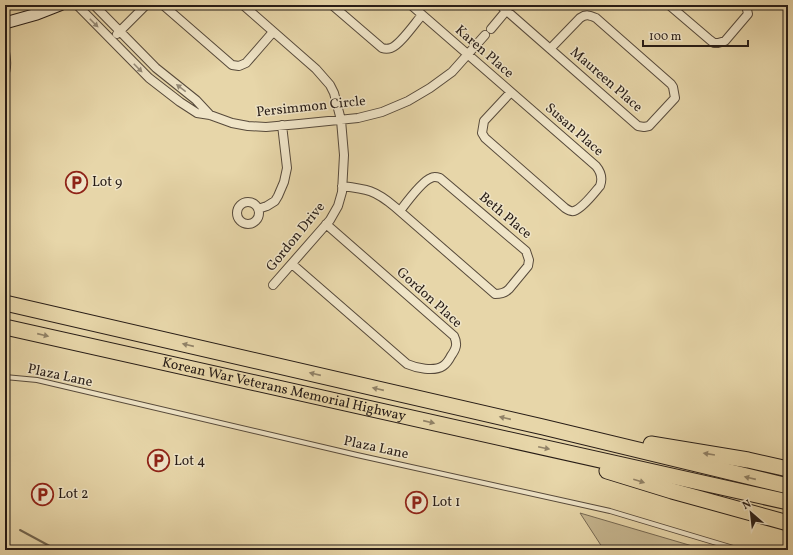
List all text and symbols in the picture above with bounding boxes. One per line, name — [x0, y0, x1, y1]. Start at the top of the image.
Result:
one-way arrow — [89, 18, 99, 28]
street label: Karen Place — [450, 21, 518, 83]
scale bar — [643, 22, 748, 48]
text: 100 m — [649, 29, 682, 45]
street label: Maureen Place — [566, 43, 647, 117]
one-way arrow — [133, 63, 143, 73]
one-way arrow — [176, 84, 187, 92]
street label: Persimmon Circle — [255, 92, 367, 122]
street label: Susan Place — [541, 99, 608, 161]
parking icon: Lot 9 — [64, 169, 90, 195]
place label: Lot 9 — [92, 173, 122, 192]
street label: Beth Place — [475, 188, 536, 244]
street label: Gordon Drive — [262, 198, 330, 276]
street label: Gordon Place — [392, 263, 466, 333]
one-way arrow — [37, 333, 49, 339]
one-way arrow — [182, 341, 194, 347]
street label: Korean War Veterans Memorial Highway — [160, 353, 408, 426]
street label: Plaza Lane — [26, 360, 95, 392]
one-way arrow — [309, 371, 321, 377]
one-way arrow — [372, 385, 385, 391]
one-way arrow — [499, 415, 511, 421]
one-way arrow — [423, 419, 436, 425]
street label: Plaza Lane — [342, 432, 411, 464]
one-way arrow — [538, 445, 550, 451]
parking icon: Lot 4 — [146, 448, 172, 474]
one-way arrow — [703, 450, 715, 456]
place label: Lot 4 — [174, 452, 205, 471]
one-way arrow — [744, 474, 756, 480]
one-way arrow — [633, 478, 645, 484]
parking icon: Lot 2 — [29, 481, 55, 507]
place label: Lot 2 — [58, 485, 89, 504]
parking icon: Lot 1 — [403, 489, 429, 515]
place label: Lot 1 — [432, 493, 460, 512]
north arrow — [731, 493, 771, 533]
text: N — [740, 497, 754, 514]

